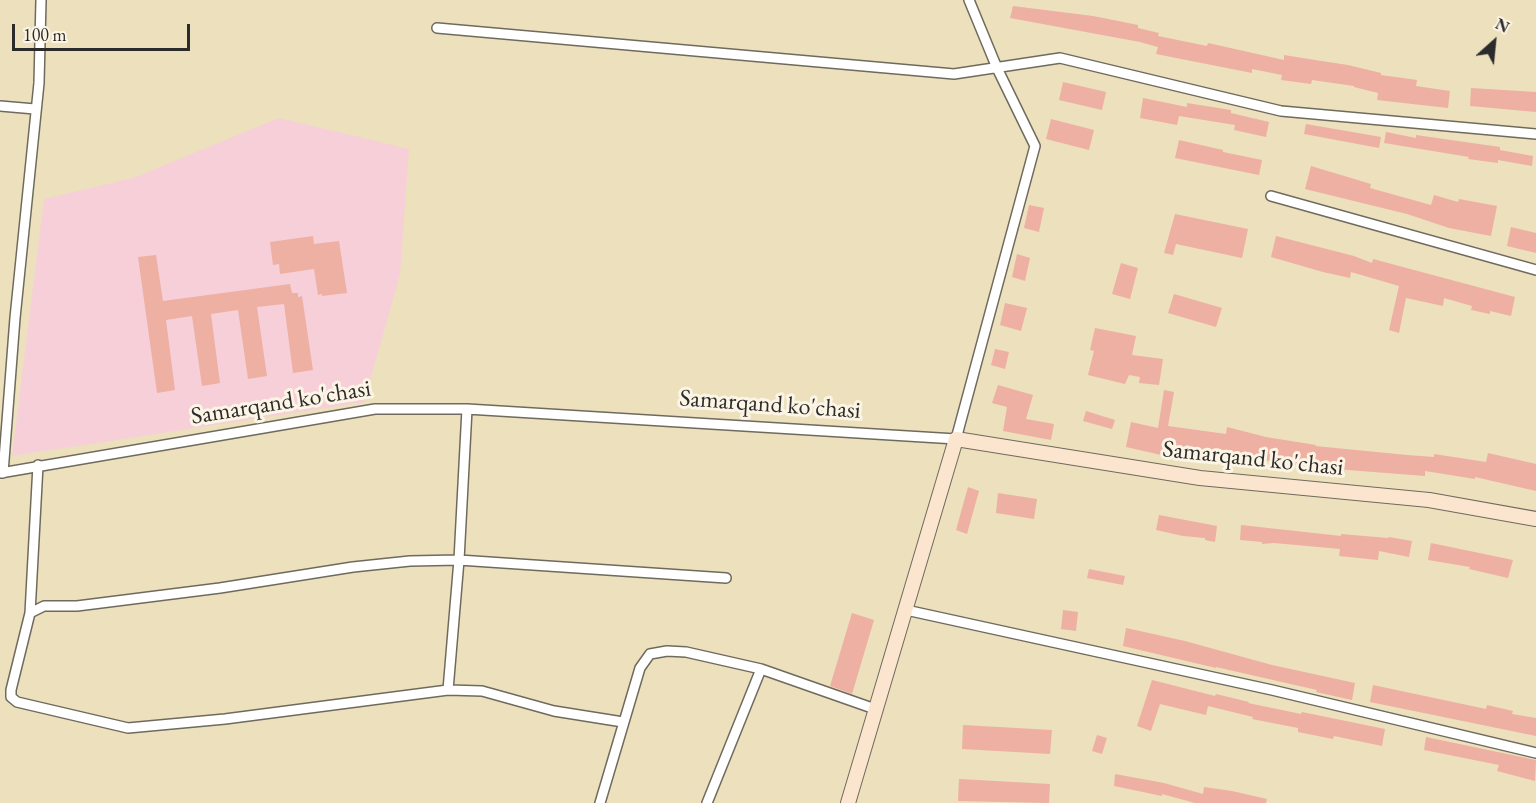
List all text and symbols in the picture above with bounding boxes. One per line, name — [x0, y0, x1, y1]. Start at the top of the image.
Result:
scale bar — [15, 12, 194, 50]
north arrow — [1464, 12, 1524, 72]
text: N — [1492, 13, 1513, 38]
text: 100 m — [23, 23, 67, 46]
street label: Samarqand ko'chasi — [189, 375, 373, 431]
street label: Samarqand ko'chasi — [678, 384, 862, 426]
street label: Samarqand ko'chasi — [1161, 435, 1345, 483]

